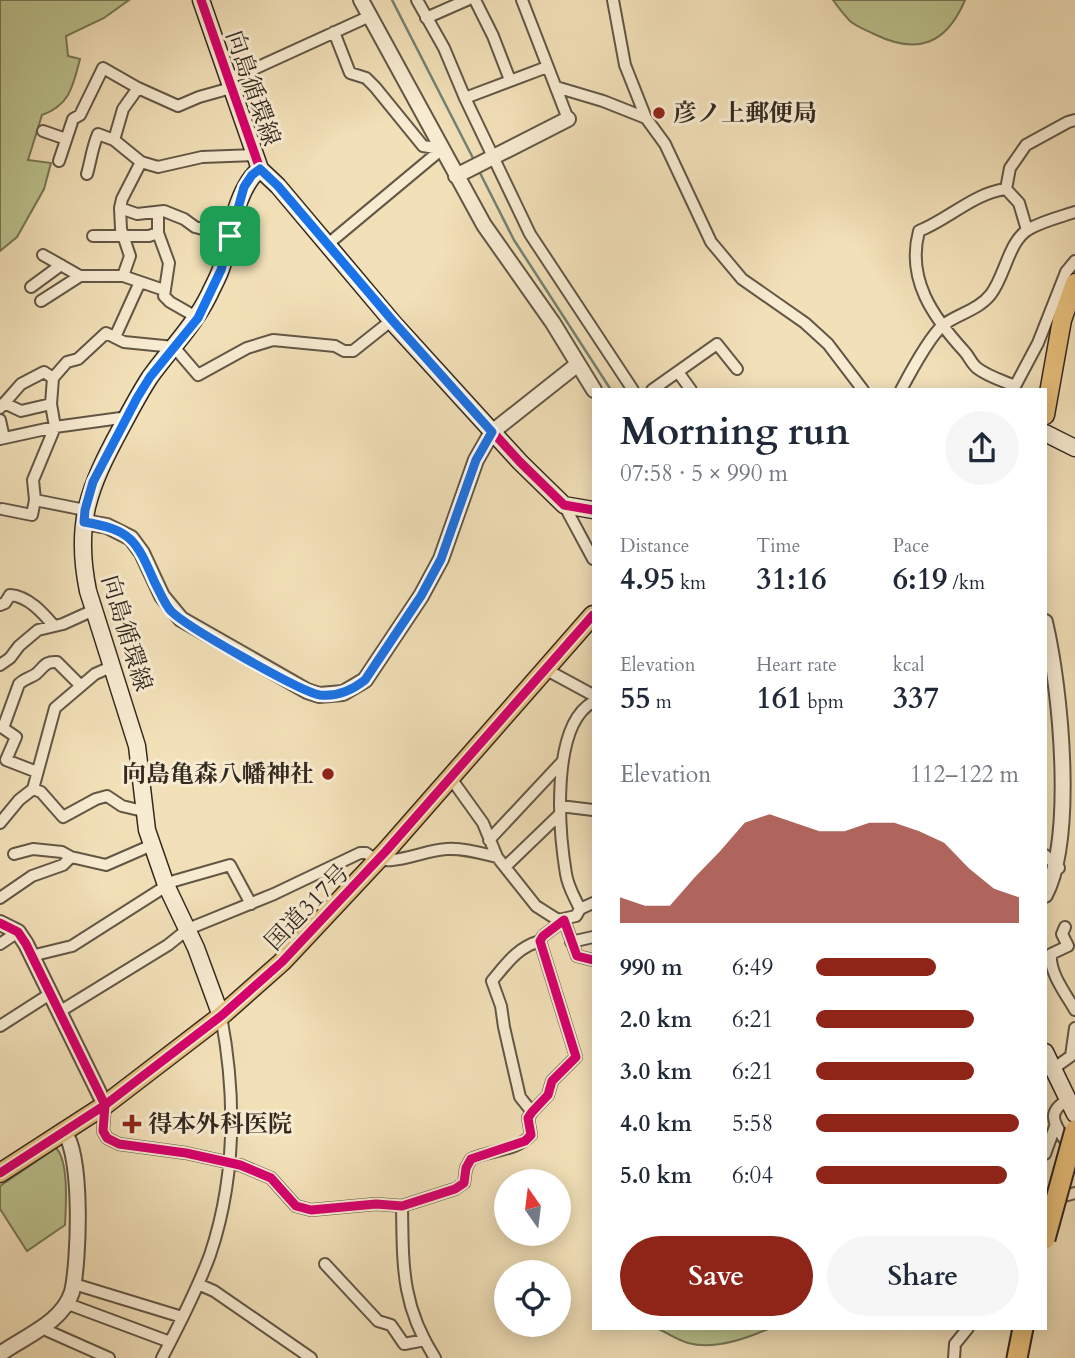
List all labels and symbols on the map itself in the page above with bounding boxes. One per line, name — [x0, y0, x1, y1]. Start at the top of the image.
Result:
street label: 向島循環線 — [217, 26, 288, 150]
place label: 彦ノ上郵便局 — [673, 97, 817, 130]
marker: 彦ノ上郵便局 — [651, 105, 667, 121]
pin — [200, 206, 260, 266]
street label: 向島循環線 — [93, 571, 160, 695]
place label: 向島亀森八幡神社 — [122, 758, 314, 791]
marker: 向島亀森八幡神社 — [320, 766, 336, 782]
street label: 国道317号 — [258, 857, 357, 958]
place label: 得本外科医院 — [148, 1108, 292, 1141]
marker: 得本外科医院 — [122, 1114, 142, 1134]
north arrow — [494, 1169, 570, 1246]

